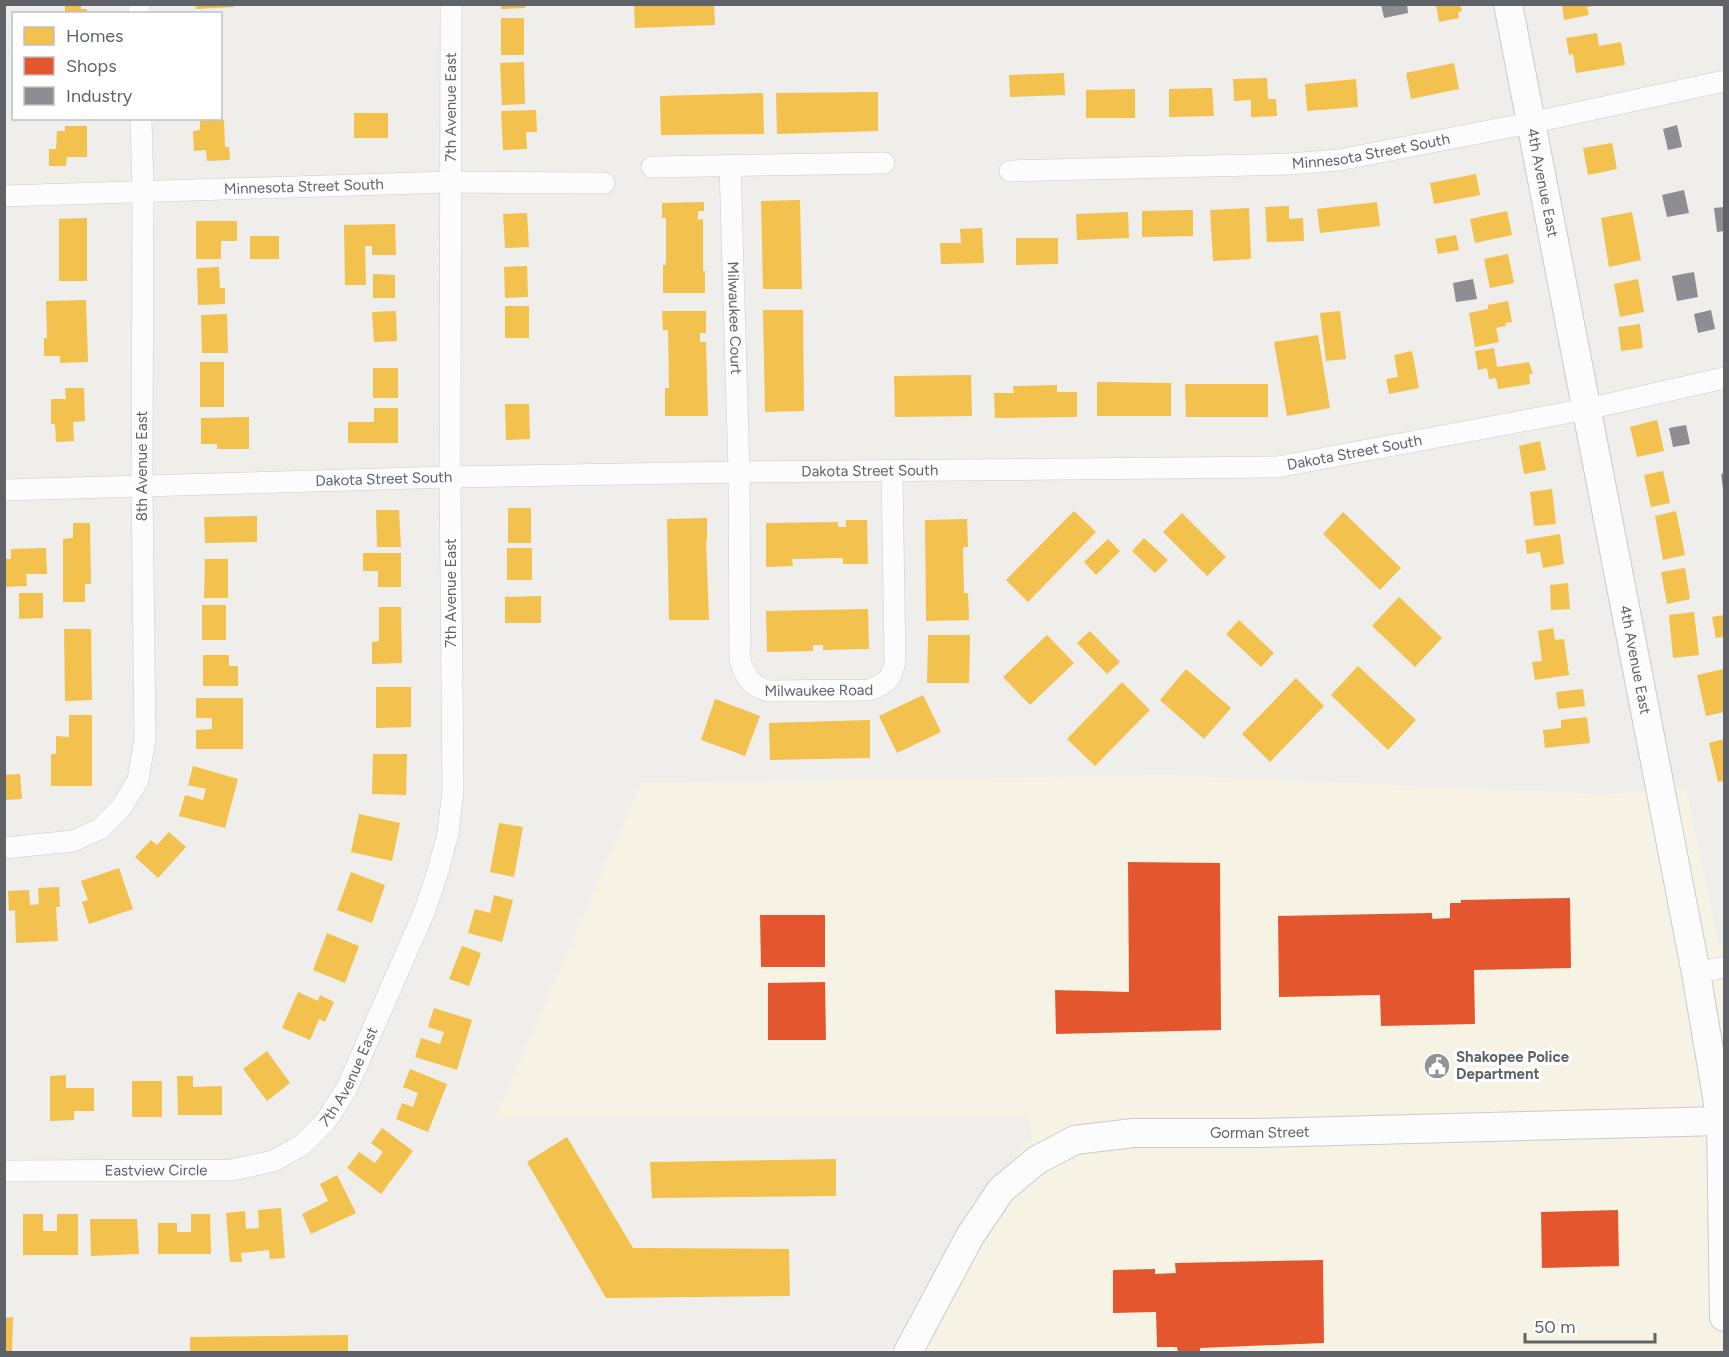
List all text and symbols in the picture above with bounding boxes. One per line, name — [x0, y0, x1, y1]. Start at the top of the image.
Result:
legend — [12, 12, 222, 120]
text: Homes — [66, 25, 124, 47]
street label: 7th Avenue East — [442, 52, 460, 162]
text: Shops — [66, 55, 117, 77]
text: Industry — [66, 85, 133, 107]
street label: 4th Avenue East — [1523, 127, 1562, 239]
street label: Minnesota Street South — [1291, 130, 1451, 173]
street label: Minnesota Street South — [224, 175, 384, 198]
street label: Milwaukee Court — [724, 261, 745, 375]
street label: 8th Avenue East — [133, 410, 151, 521]
street label: Dakota Street South — [1285, 431, 1423, 474]
street label: Dakota Street South — [801, 461, 938, 480]
street label: Dakota Street South — [315, 468, 453, 490]
street label: 7th Avenue East — [442, 538, 460, 648]
street label: 4th Avenue East — [1616, 604, 1655, 716]
street label: Milwaukee Road — [764, 681, 873, 700]
street label: 7th Avenue East — [316, 1024, 382, 1131]
place label: Shakopee Police Department — [1456, 1048, 1570, 1083]
public building icon: Shakopee Police Department — [1422, 1051, 1452, 1081]
street label: Gorman Street — [1210, 1123, 1310, 1142]
street label: Eastview Circle — [104, 1161, 208, 1180]
scale bar — [1525, 1306, 1656, 1344]
text: 50 m — [1534, 1316, 1576, 1338]

